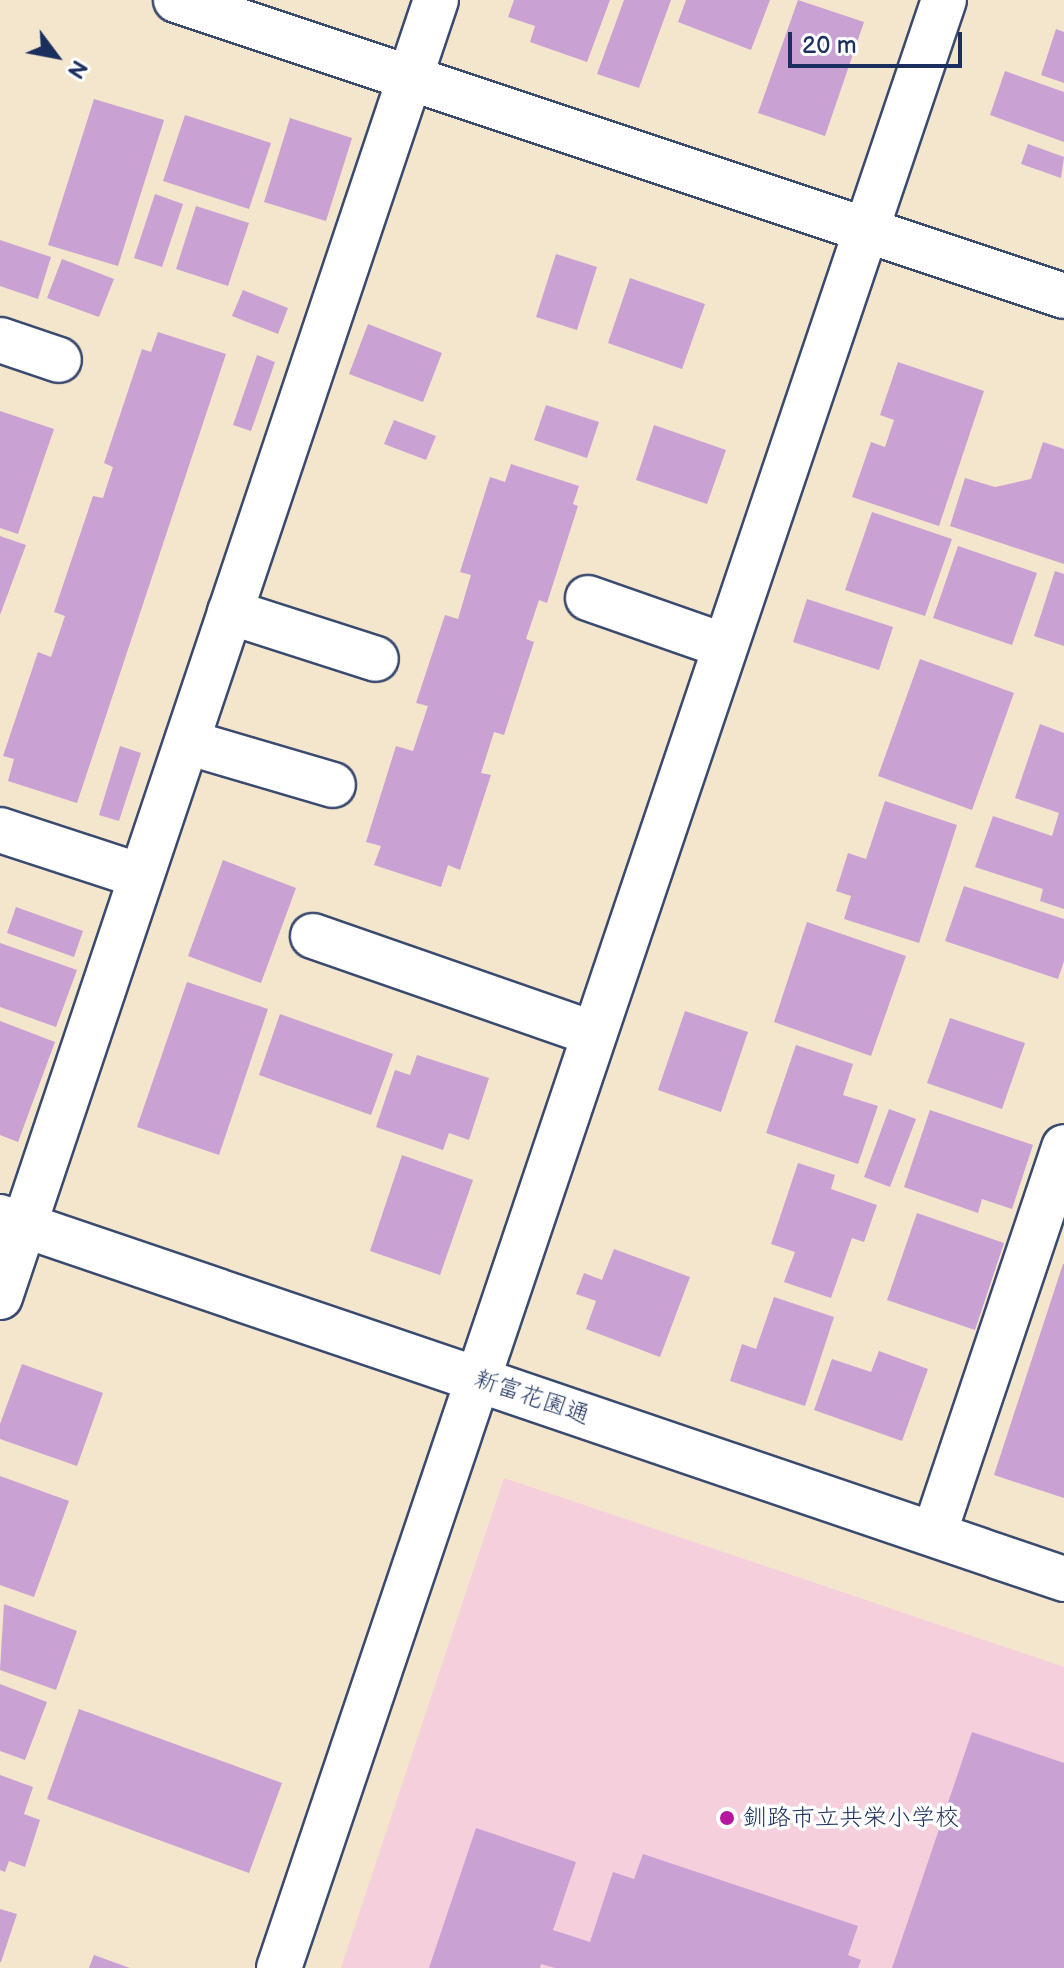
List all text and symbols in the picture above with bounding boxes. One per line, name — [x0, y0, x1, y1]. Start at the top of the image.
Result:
north arrow — [16, 16, 96, 96]
scale bar — [792, 16, 966, 66]
text: 20 m — [802, 31, 857, 60]
text: N — [61, 55, 93, 83]
street label: 新富花園通 — [471, 1364, 593, 1430]
place label: 釧路市立共栄小学校 — [743, 1804, 959, 1832]
marker: 釧路市立共栄小学校 — [718, 1809, 736, 1827]

